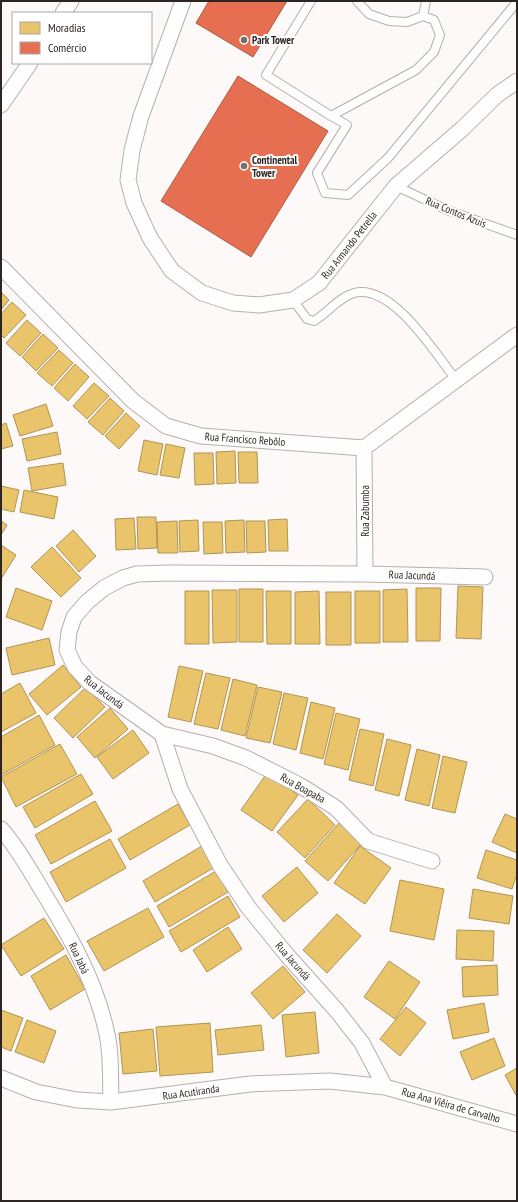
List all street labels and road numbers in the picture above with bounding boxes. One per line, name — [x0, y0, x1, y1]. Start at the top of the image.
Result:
street label: Rua Contos Azuis — [424, 193, 489, 231]
street label: Rua Armando Petrella — [318, 208, 380, 282]
street label: Rua Francisco Rebôlo — [204, 429, 286, 449]
street label: Rua Zabumba — [358, 485, 372, 537]
street label: Rua Jacundá — [389, 567, 435, 583]
street label: Rua Jacundá — [81, 672, 127, 712]
street label: Rua Boapaba — [278, 770, 328, 806]
street label: Rua Jacundá — [272, 939, 314, 983]
street label: Rua Jabá — [66, 940, 92, 976]
street label: Rua Acutiranda — [162, 1081, 220, 1103]
street label: Rua Ana Viêira de Carvalho — [400, 1084, 502, 1126]

